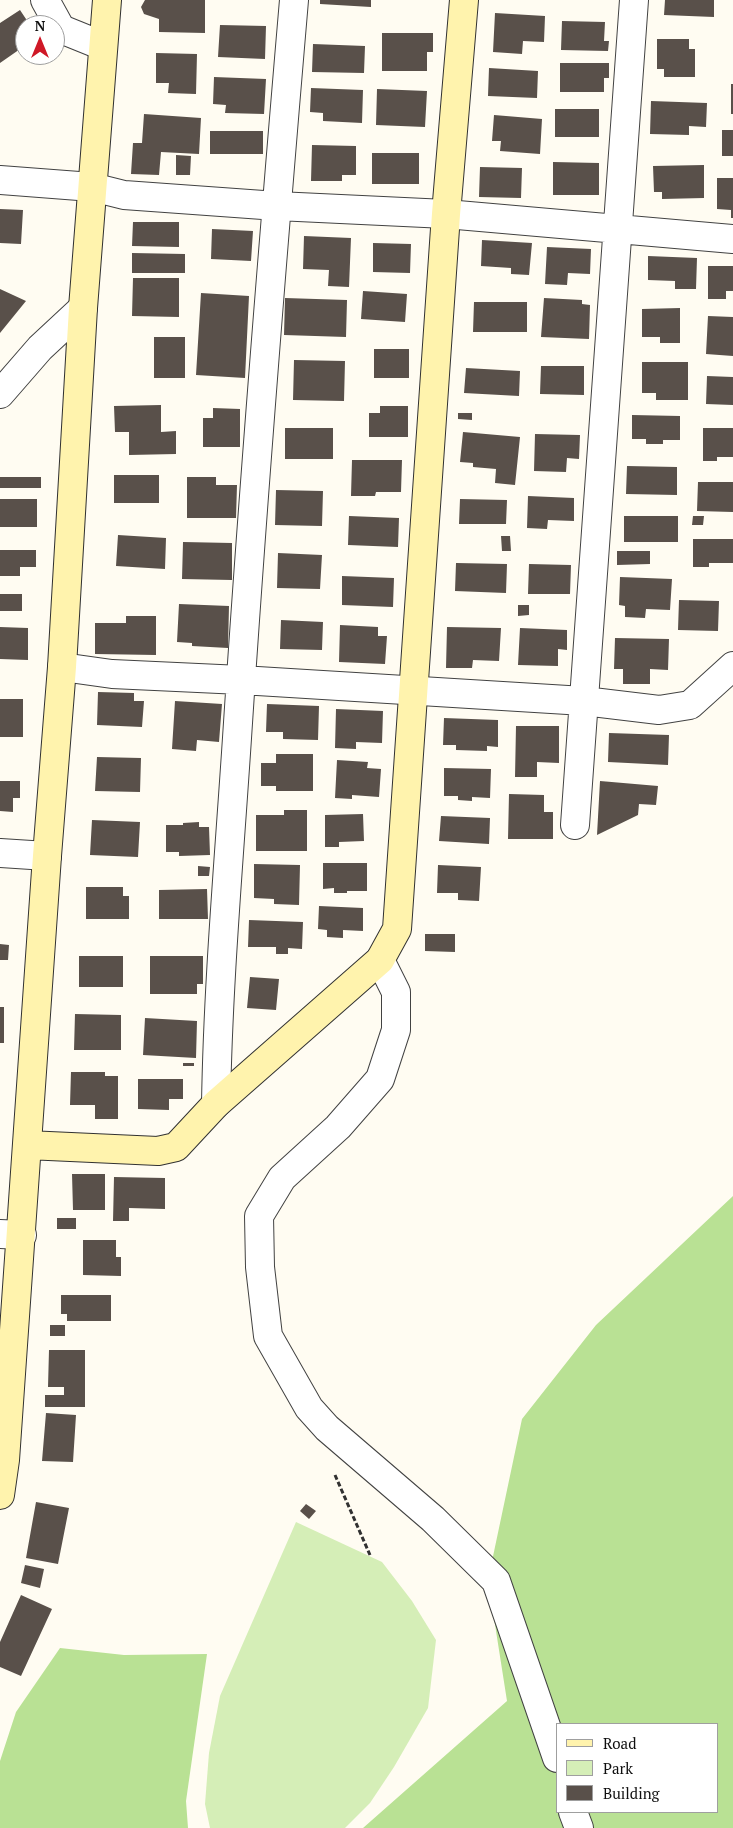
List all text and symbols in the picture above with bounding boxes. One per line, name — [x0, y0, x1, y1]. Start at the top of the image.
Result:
north arrow — [15, 15, 65, 65]
text: N — [35, 16, 45, 35]
legend — [556, 1723, 718, 1813]
text: Road — [603, 1733, 636, 1753]
text: Park — [603, 1758, 633, 1778]
text: Building — [603, 1783, 660, 1803]

